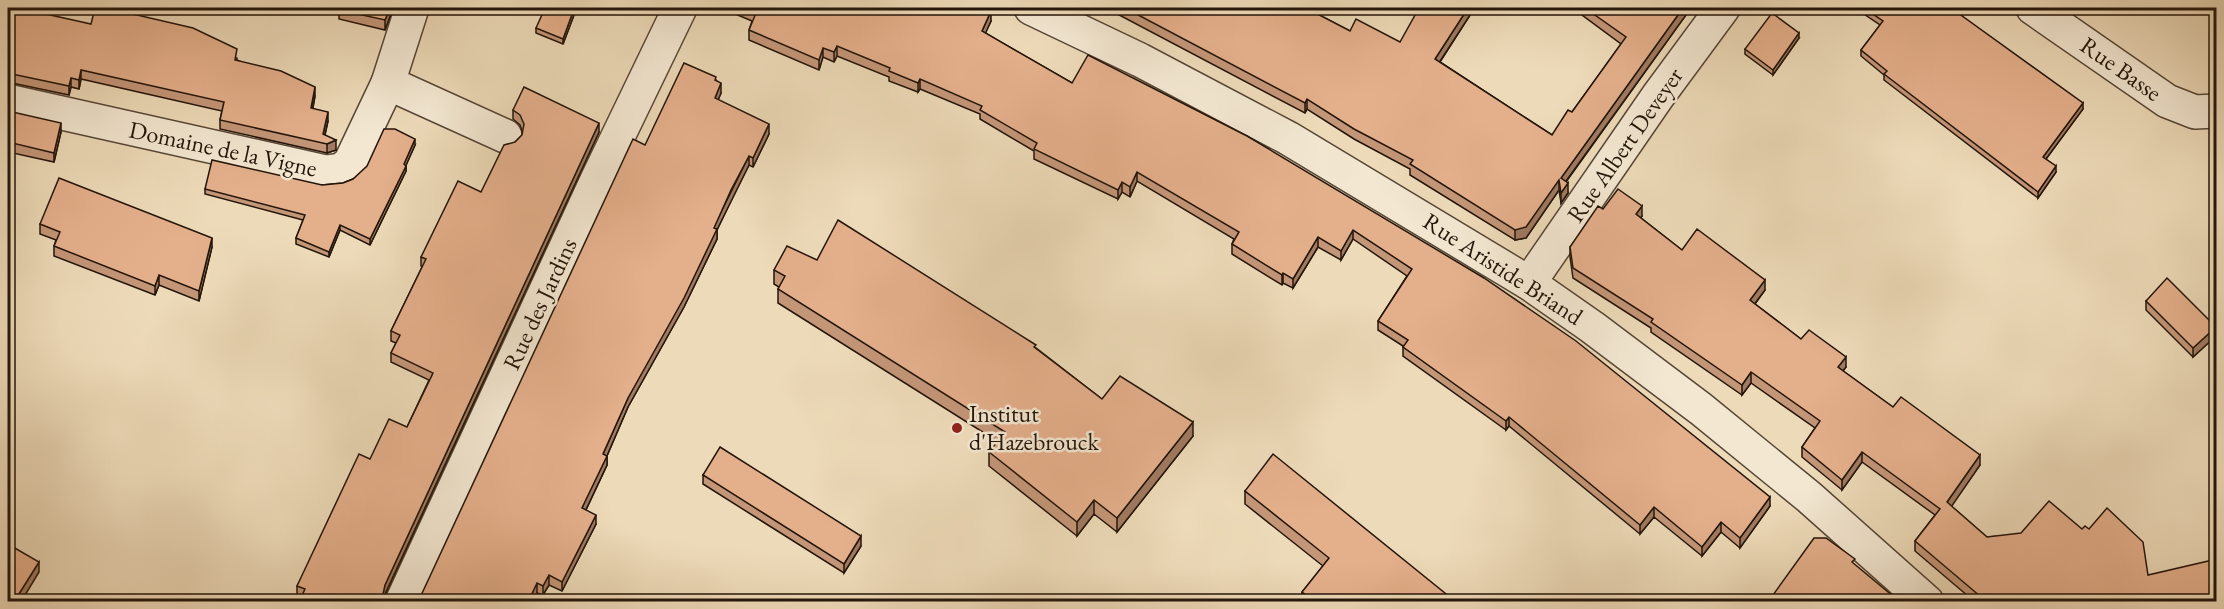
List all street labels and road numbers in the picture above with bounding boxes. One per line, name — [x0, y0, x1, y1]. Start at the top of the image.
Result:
street label: Rue Basse — [2075, 29, 2168, 108]
street label: Rue Albert Deveyer — [1560, 61, 1690, 228]
street label: Domaine de la Vigne — [126, 113, 320, 184]
street label: Rue Aristide Briand — [1418, 205, 1590, 332]
street label: Rue des Jardins — [495, 233, 584, 375]

